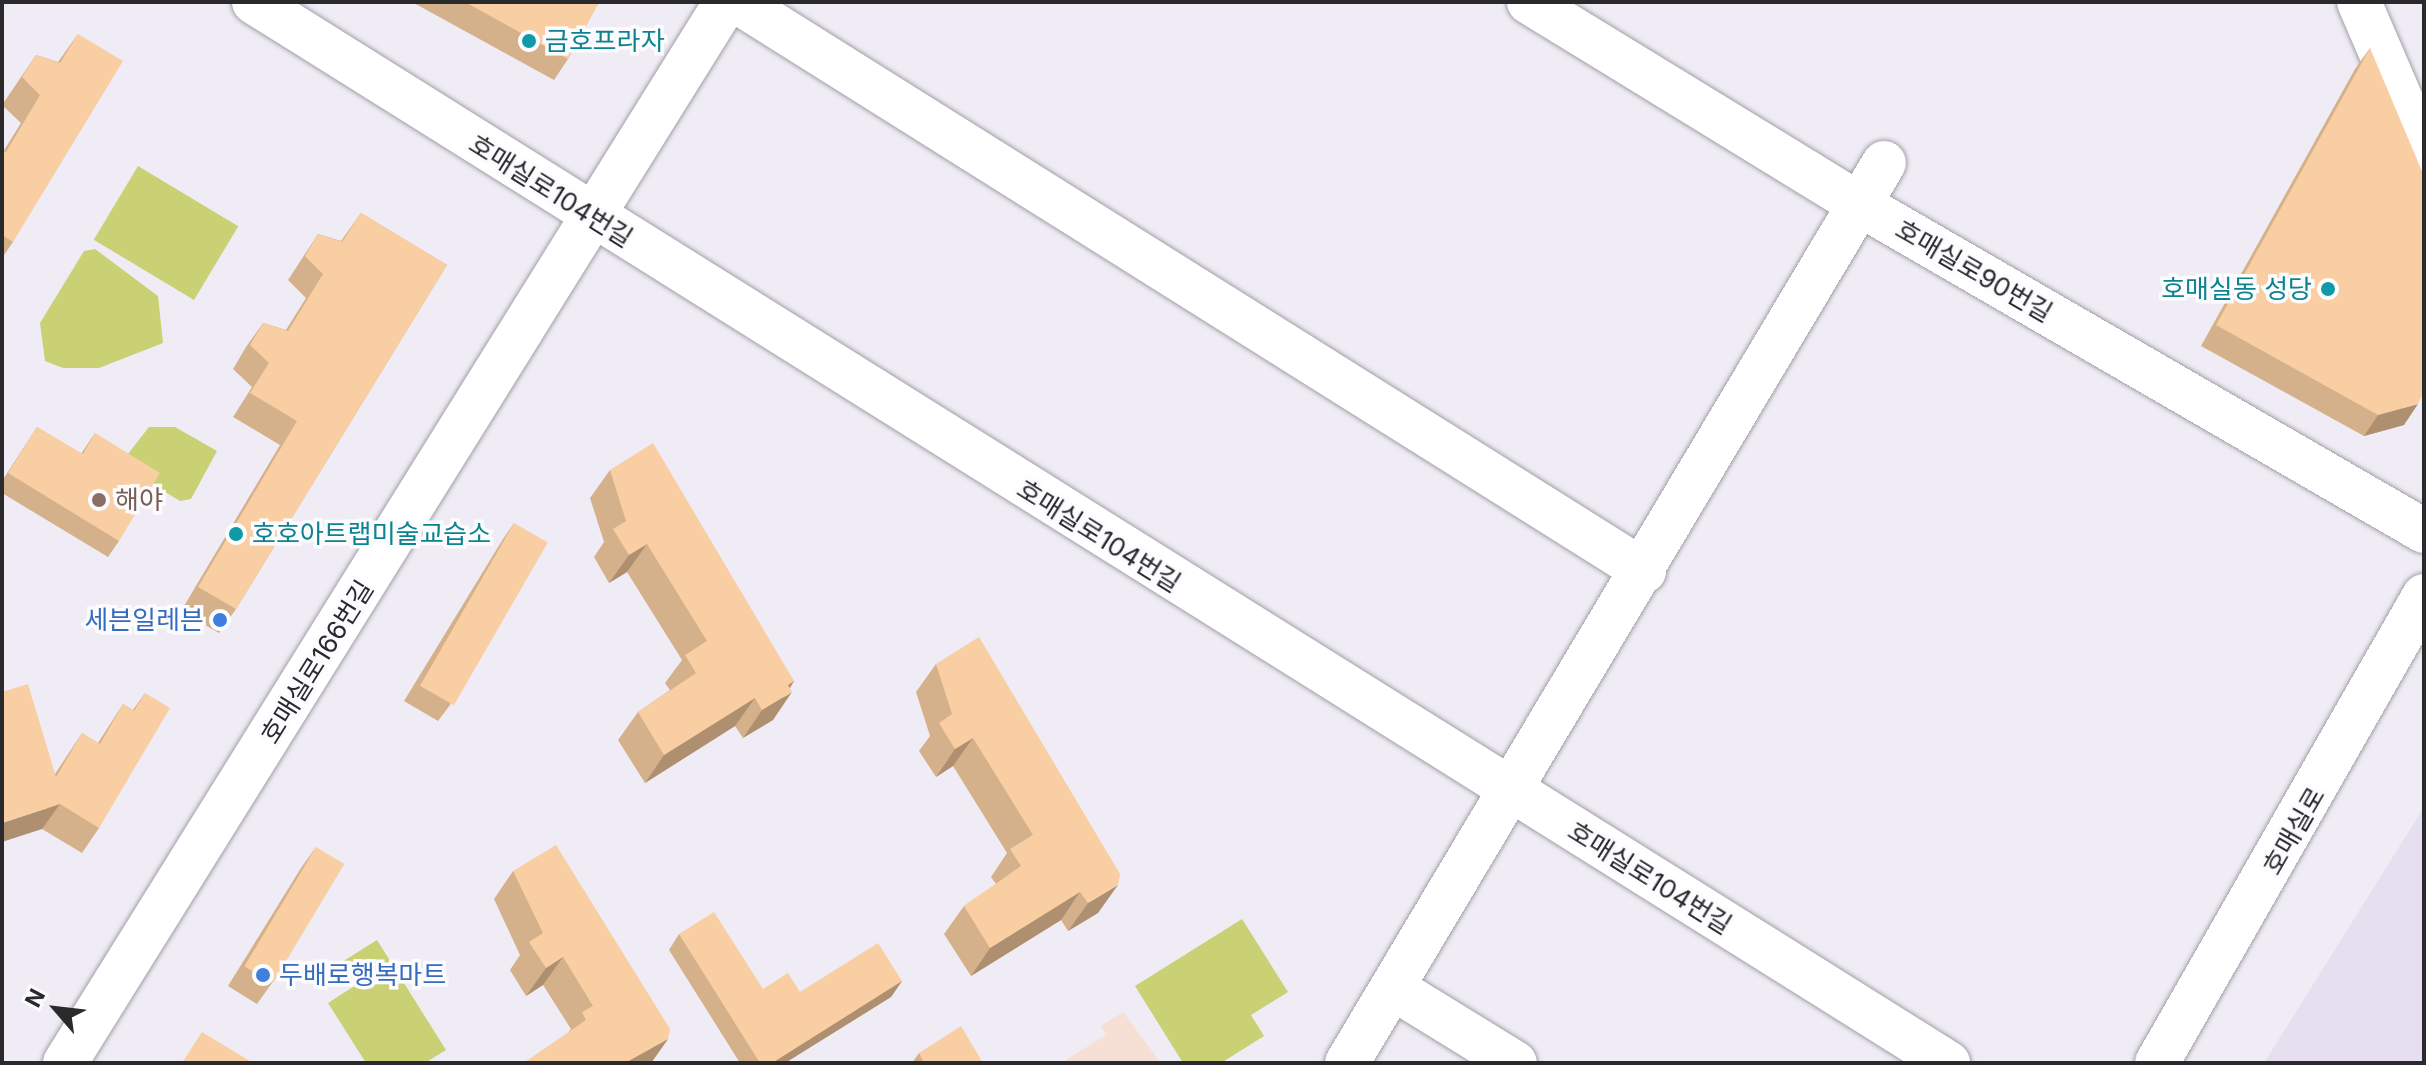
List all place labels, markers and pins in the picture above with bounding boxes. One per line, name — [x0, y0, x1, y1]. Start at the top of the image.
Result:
place label: 금호프라자 — [545, 25, 665, 57]
marker: 금호프라자 — [520, 32, 538, 50]
place label: 호매실동 성당 — [2161, 273, 2312, 305]
marker: 호매실동 성당 — [2319, 280, 2337, 298]
place label: 해야 — [115, 484, 163, 516]
marker: 해야 — [90, 491, 108, 509]
place label: 호호아트랩미술교습소 — [252, 518, 491, 550]
marker: 호호아트랩미술교습소 — [227, 525, 245, 543]
place label: 세븐일레븐 — [84, 604, 204, 636]
marker: 세븐일레븐 — [211, 611, 229, 629]
place label: 두배로행복마트 — [279, 959, 446, 991]
marker: 두배로행복마트 — [254, 966, 272, 984]

